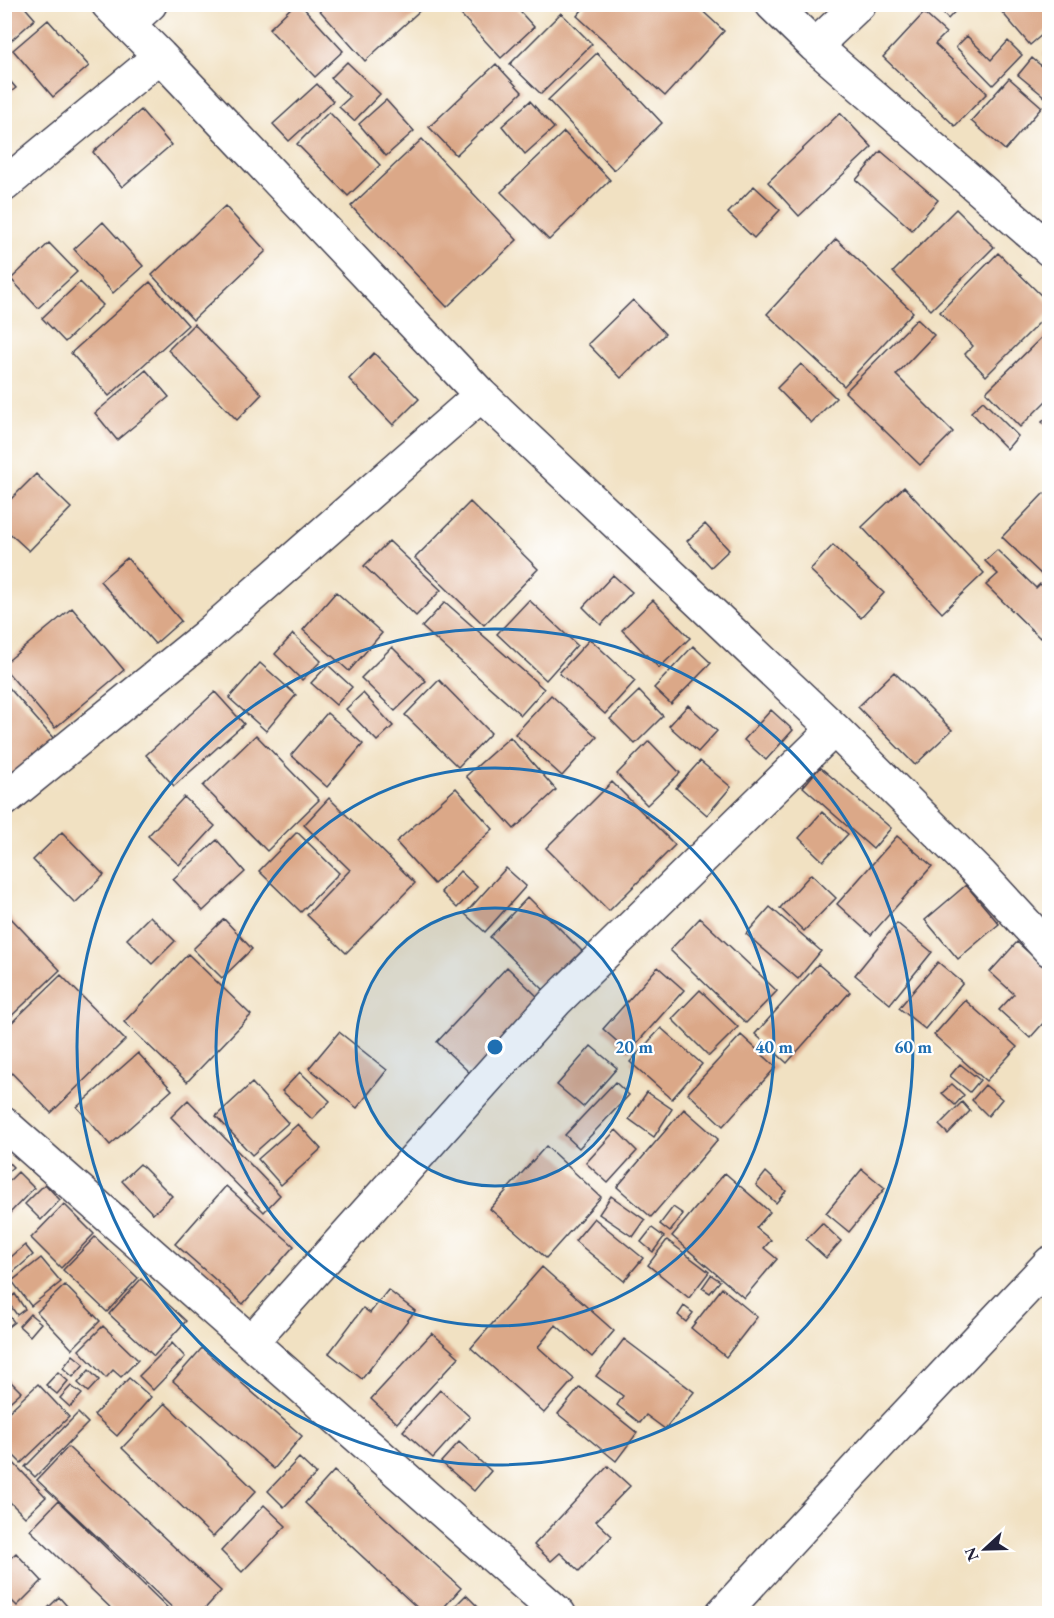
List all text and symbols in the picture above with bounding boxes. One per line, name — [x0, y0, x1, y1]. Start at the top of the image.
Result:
text: 20 m — [615, 1035, 653, 1058]
text: 40 m — [755, 1035, 793, 1058]
text: 60 m — [894, 1035, 932, 1058]
centre of rings — [485, 1037, 505, 1057]
north arrow — [955, 1519, 1015, 1579]
text: N — [959, 1544, 984, 1564]

